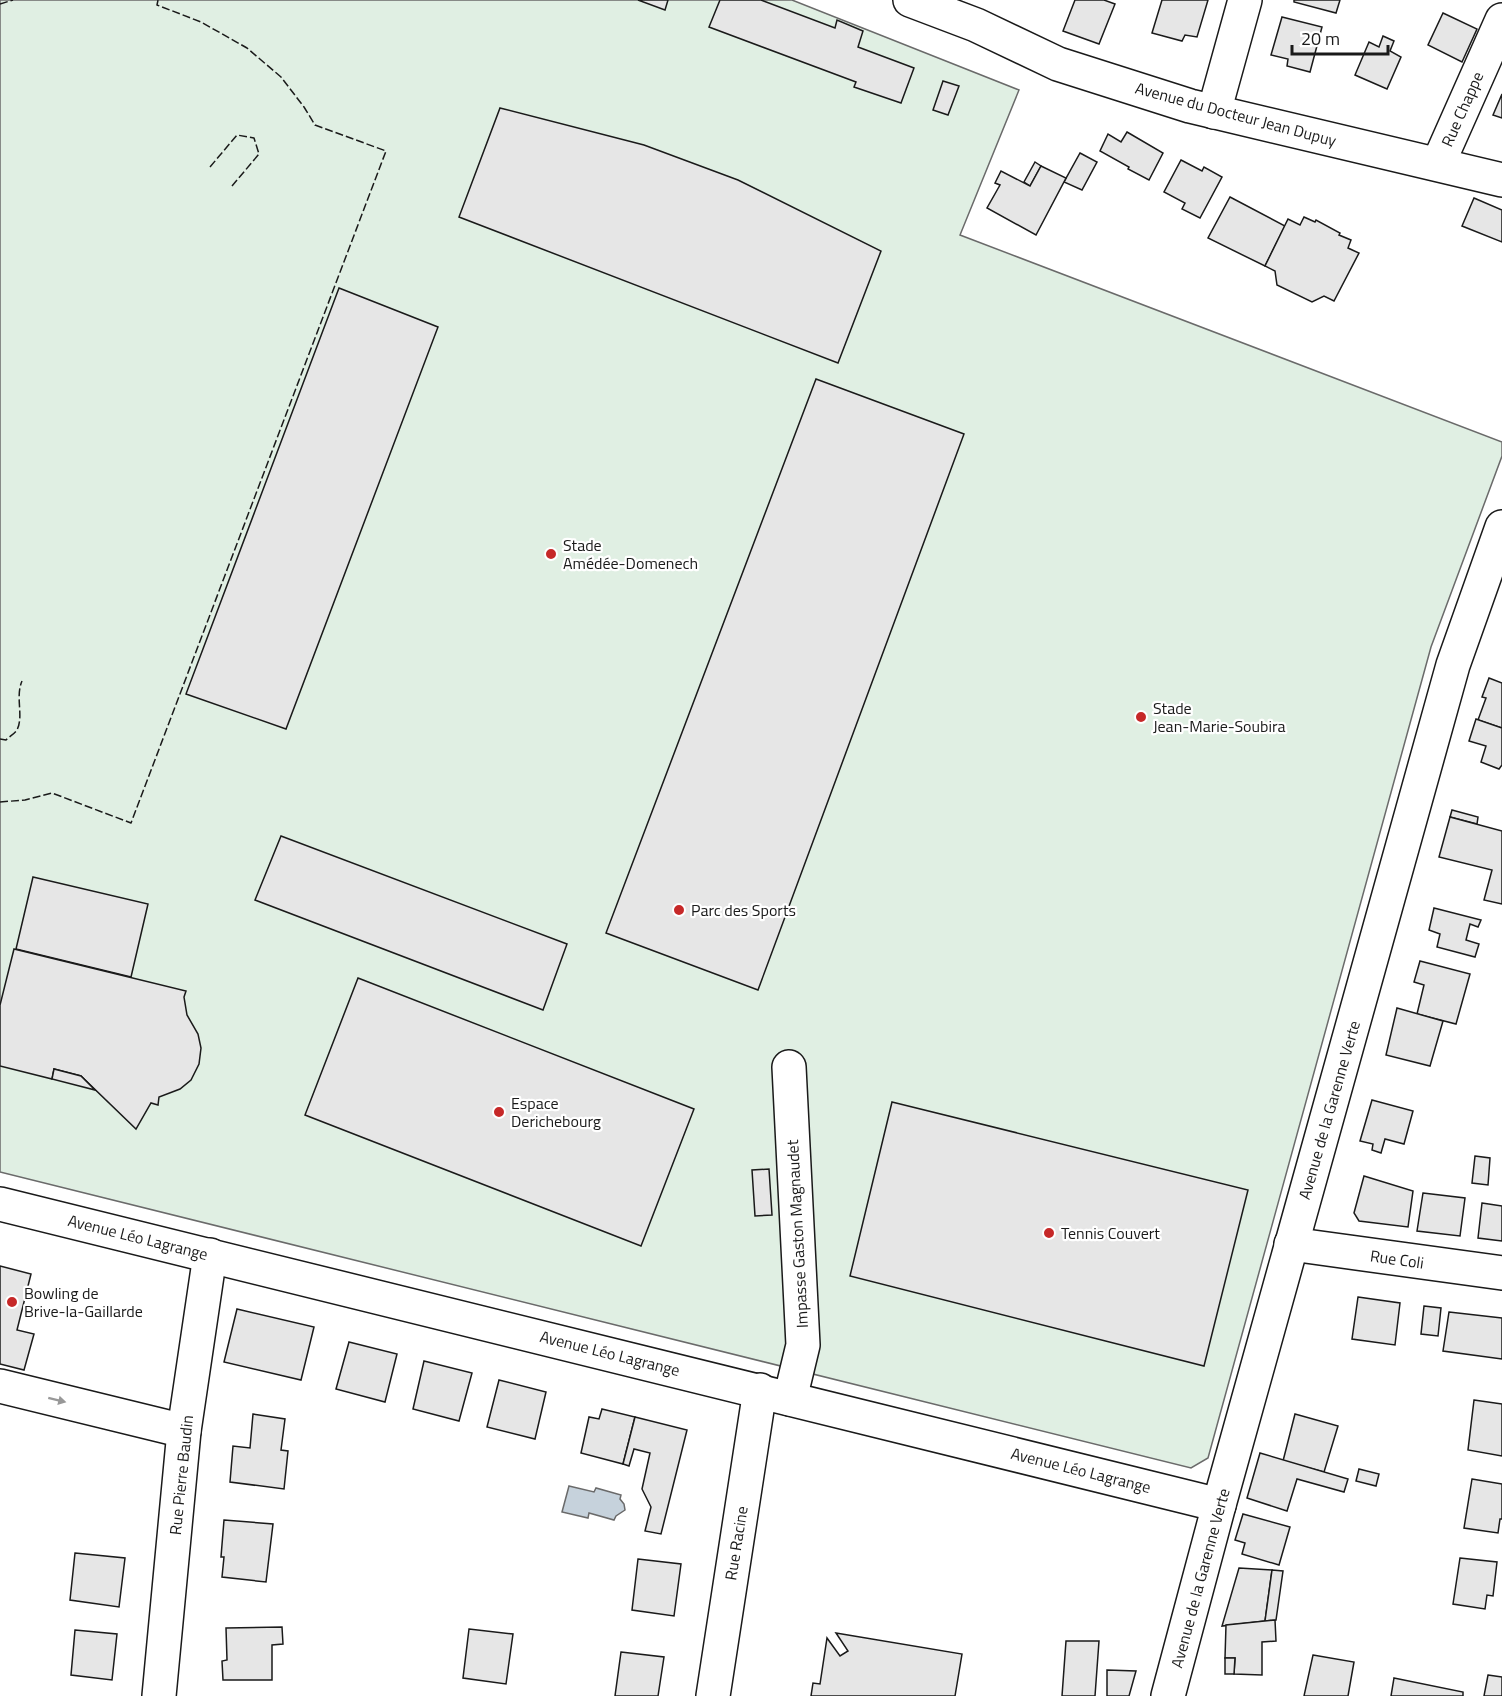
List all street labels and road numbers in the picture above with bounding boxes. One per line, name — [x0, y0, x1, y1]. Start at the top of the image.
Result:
street label: Rue Chappe — [1435, 67, 1489, 151]
street label: Avenue du Docteur Jean Dupuy — [1133, 76, 1339, 152]
street label: Avenue de la Garenne Verte — [1292, 1018, 1366, 1202]
street label: Impasse Gaston Magnaudet — [780, 1139, 814, 1329]
street label: Avenue Léo Lagrange — [65, 1208, 211, 1266]
street label: Rue Coli — [1369, 1243, 1425, 1275]
street label: Avenue Léo Lagrange — [537, 1324, 683, 1382]
street label: Rue Pierre Baudin — [163, 1414, 199, 1536]
street label: Avenue Léo Lagrange — [1008, 1441, 1154, 1499]
street label: Avenue de la Garenne Verte — [1164, 1486, 1236, 1670]
street label: Rue Racine — [718, 1504, 754, 1582]

